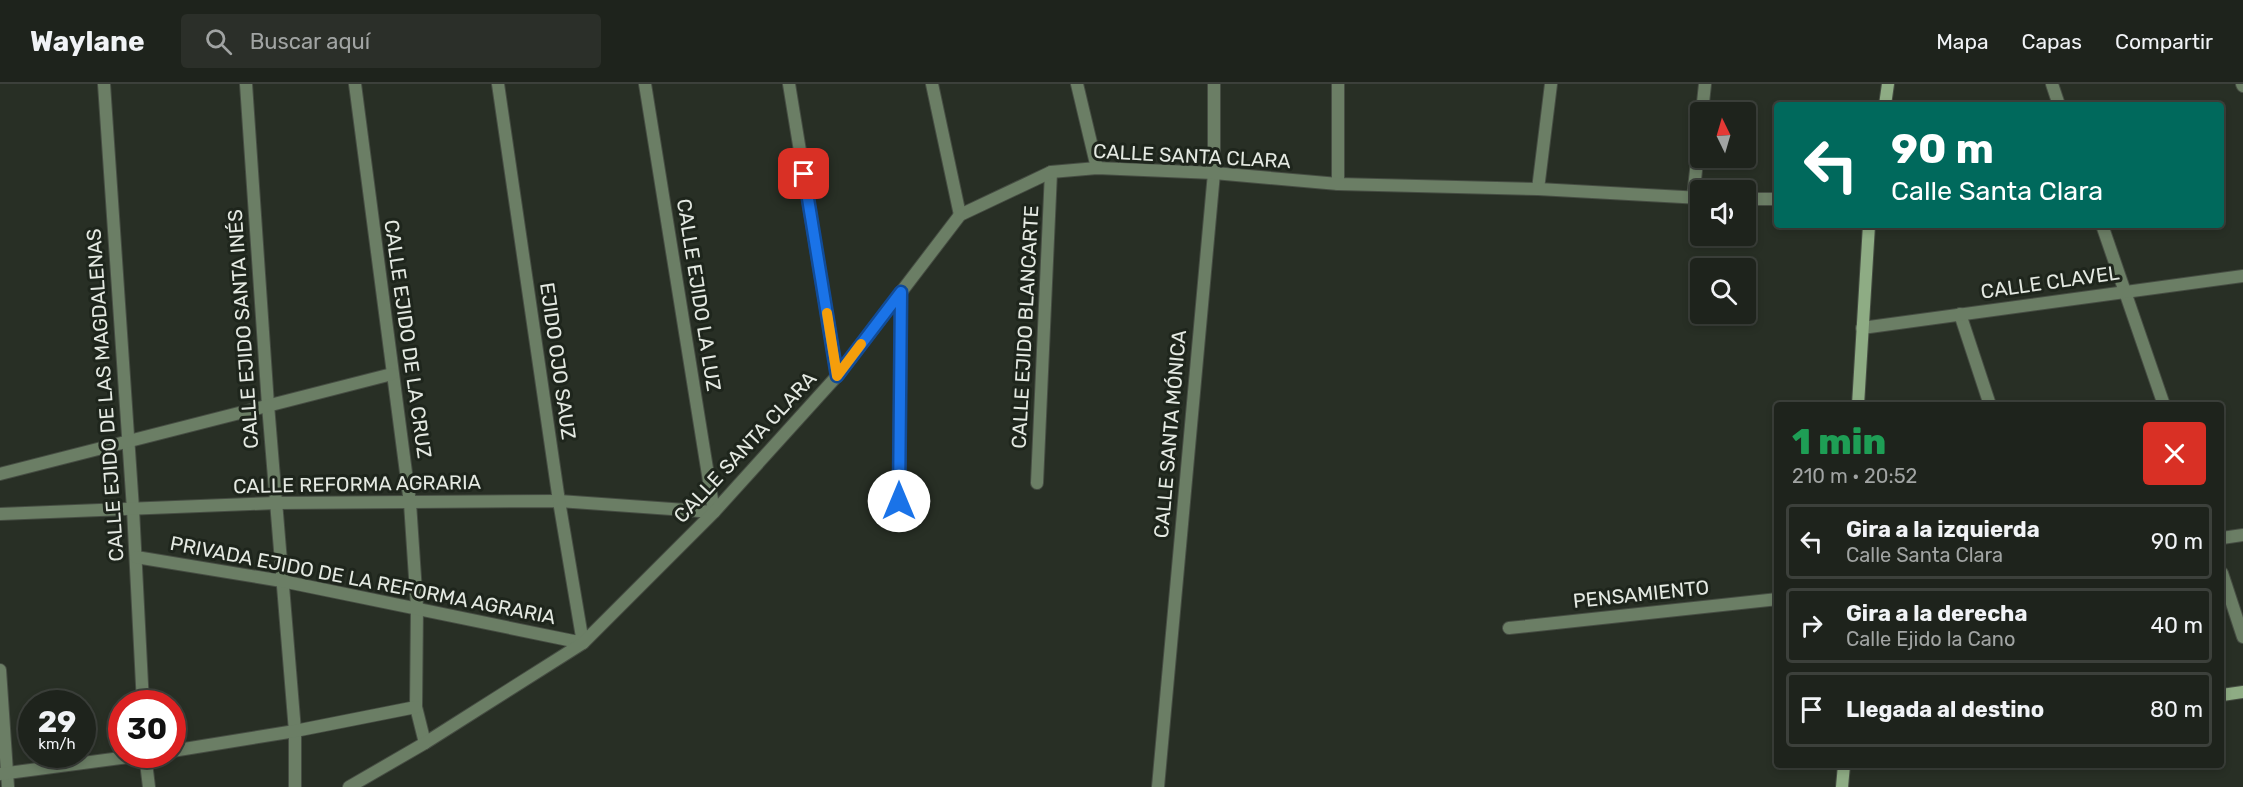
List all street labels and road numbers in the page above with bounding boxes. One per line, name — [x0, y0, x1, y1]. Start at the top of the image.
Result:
street label: CALLE SANTA CLARA — [1092, 139, 1292, 173]
street label: CALLE EJIDO LA LUZ — [672, 197, 726, 393]
street label: CALLE EJIDO BLANCARTE — [1007, 205, 1043, 449]
street label: CALLE EJIDO SANTA INÉS — [223, 208, 263, 450]
street label: CALLE EJIDO DE LA CRUZ — [379, 218, 437, 460]
street label: CALLE EJIDO DE LAS MAGDALENAS — [81, 228, 129, 562]
street label: CALLE CLAVEL — [1979, 260, 2121, 304]
street label: EJIDO OJO SAUZ — [535, 281, 581, 441]
street label: CALLE SANTA MÓNICA — [1149, 329, 1191, 539]
street label: CALLE SANTA CLARA — [669, 366, 821, 528]
street label: CALLE REFORMA AGRARIA — [233, 470, 481, 498]
street label: PRIVADA EJIDO DE LA REFORMA AGRARIA — [168, 531, 558, 629]
street label: PENSAMIENTO — [1572, 575, 1710, 613]

